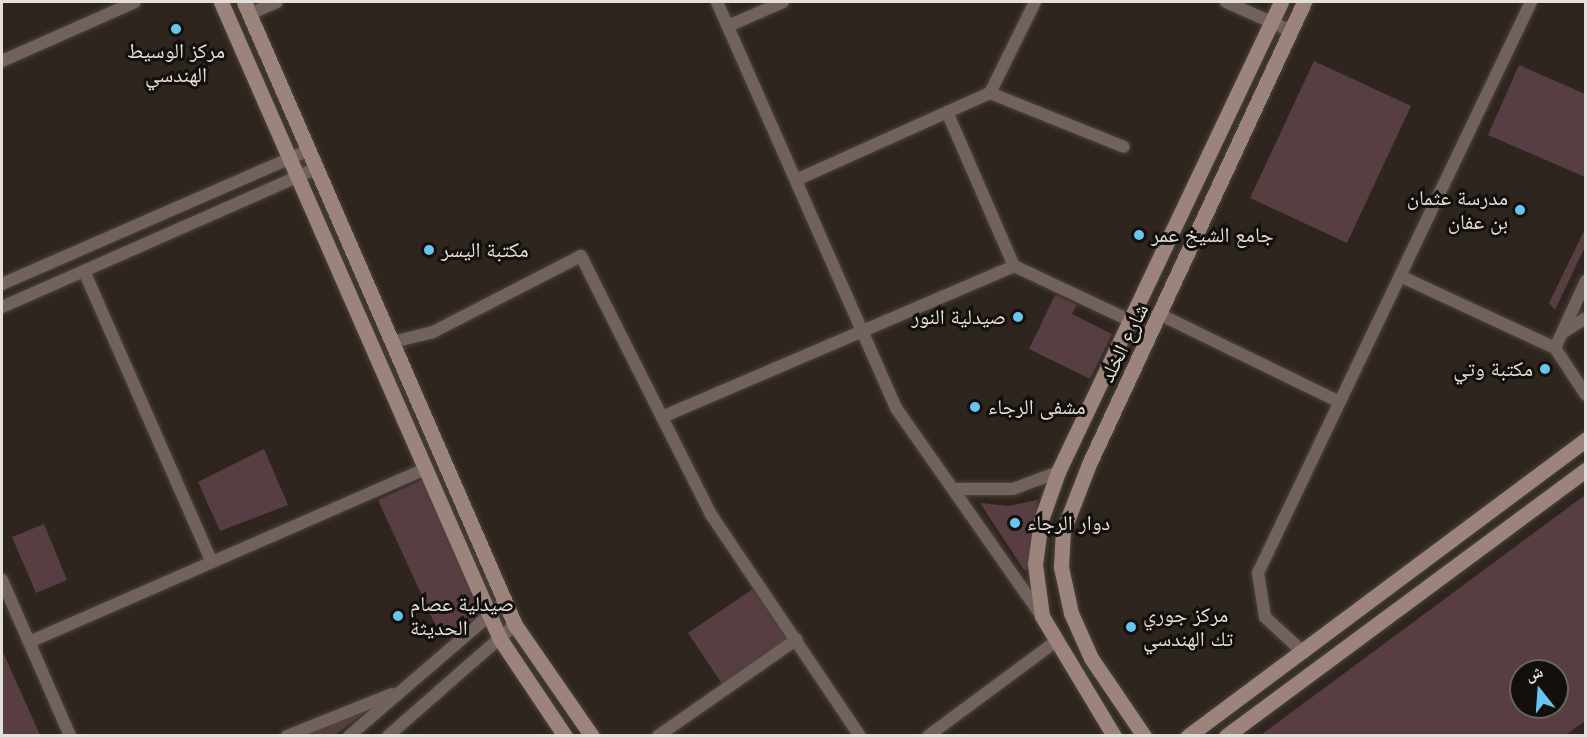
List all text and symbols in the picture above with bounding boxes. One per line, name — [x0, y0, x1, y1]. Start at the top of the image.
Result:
marker: مركز الوسيط الهندسي — [169, 22, 183, 36]
place label: مركز الوسيط الهندسي — [127, 38, 225, 88]
place label: مدرسة عثمان بن عفان — [1407, 185, 1508, 235]
marker: مدرسة عثمان بن عفان — [1513, 203, 1527, 217]
place label: جامع الشيخ عمر — [1151, 222, 1274, 248]
marker: جامع الشيخ عمر — [1132, 228, 1146, 242]
place label: مكتبة اليسر — [441, 237, 529, 263]
marker: مكتبة اليسر — [422, 243, 436, 257]
street label: شارع الخلد — [1094, 300, 1154, 386]
place label: صيدلية النور — [911, 304, 1006, 330]
marker: صيدلية النور — [1011, 310, 1025, 324]
place label: مكتبة وتي — [1453, 356, 1533, 382]
marker: مكتبة وتي — [1538, 362, 1552, 376]
place label: مشفى الرجاء — [988, 394, 1086, 420]
marker: مشفى الرجاء — [966, 398, 984, 416]
place label: دوار الرجاء — [1027, 510, 1110, 536]
marker: دوار الرجاء — [1008, 516, 1022, 530]
place label: صيدلية عصام الحديثة — [410, 591, 514, 641]
place label: مركز جوري تك الهندسي — [1143, 602, 1233, 652]
marker: صيدلية عصام الحديثة — [391, 609, 405, 623]
marker: مركز جوري تك الهندسي — [1124, 620, 1138, 634]
north arrow — [1509, 659, 1569, 719]
text: ش — [1524, 663, 1545, 684]

